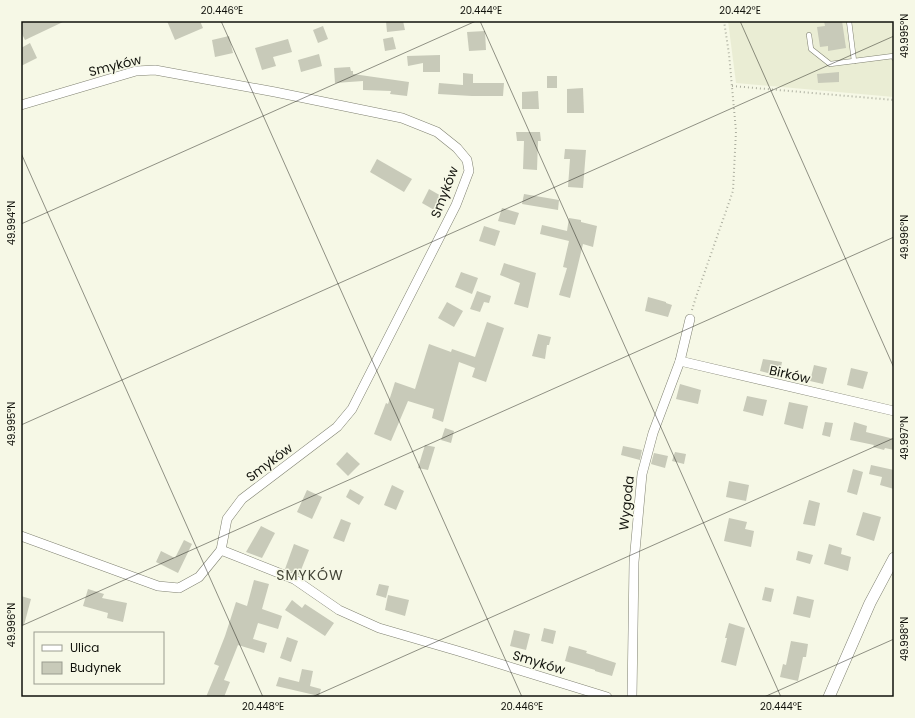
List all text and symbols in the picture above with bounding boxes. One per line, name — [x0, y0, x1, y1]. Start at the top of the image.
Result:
text: 20.446°E — [201, 3, 243, 18]
text: 20.444°E — [460, 3, 502, 18]
text: 20.442°E — [719, 3, 761, 18]
text: 49.995°N — [897, 14, 912, 58]
street label: Smyków — [87, 50, 144, 81]
street label: Smyków — [426, 163, 463, 221]
text: 49.994°N — [4, 201, 19, 245]
text: 49.996°N — [897, 215, 912, 259]
street label: Birków — [767, 361, 813, 389]
text: 49.995°N — [4, 402, 19, 446]
text: 49.997°N — [897, 416, 912, 460]
street label: Smyków — [242, 438, 297, 486]
street label: Wygoda — [614, 475, 639, 531]
district label: SMYKÓW — [276, 565, 344, 585]
text: 49.996°N — [4, 603, 19, 647]
text: 49.998°N — [897, 617, 912, 661]
legend — [34, 632, 164, 684]
text: Ulica — [70, 639, 99, 656]
street label: Smyków — [510, 645, 568, 680]
text: Budynek — [70, 659, 122, 676]
text: 20.448°E — [242, 699, 284, 714]
text: 20.446°E — [501, 699, 543, 714]
text: 20.444°E — [760, 699, 802, 714]

